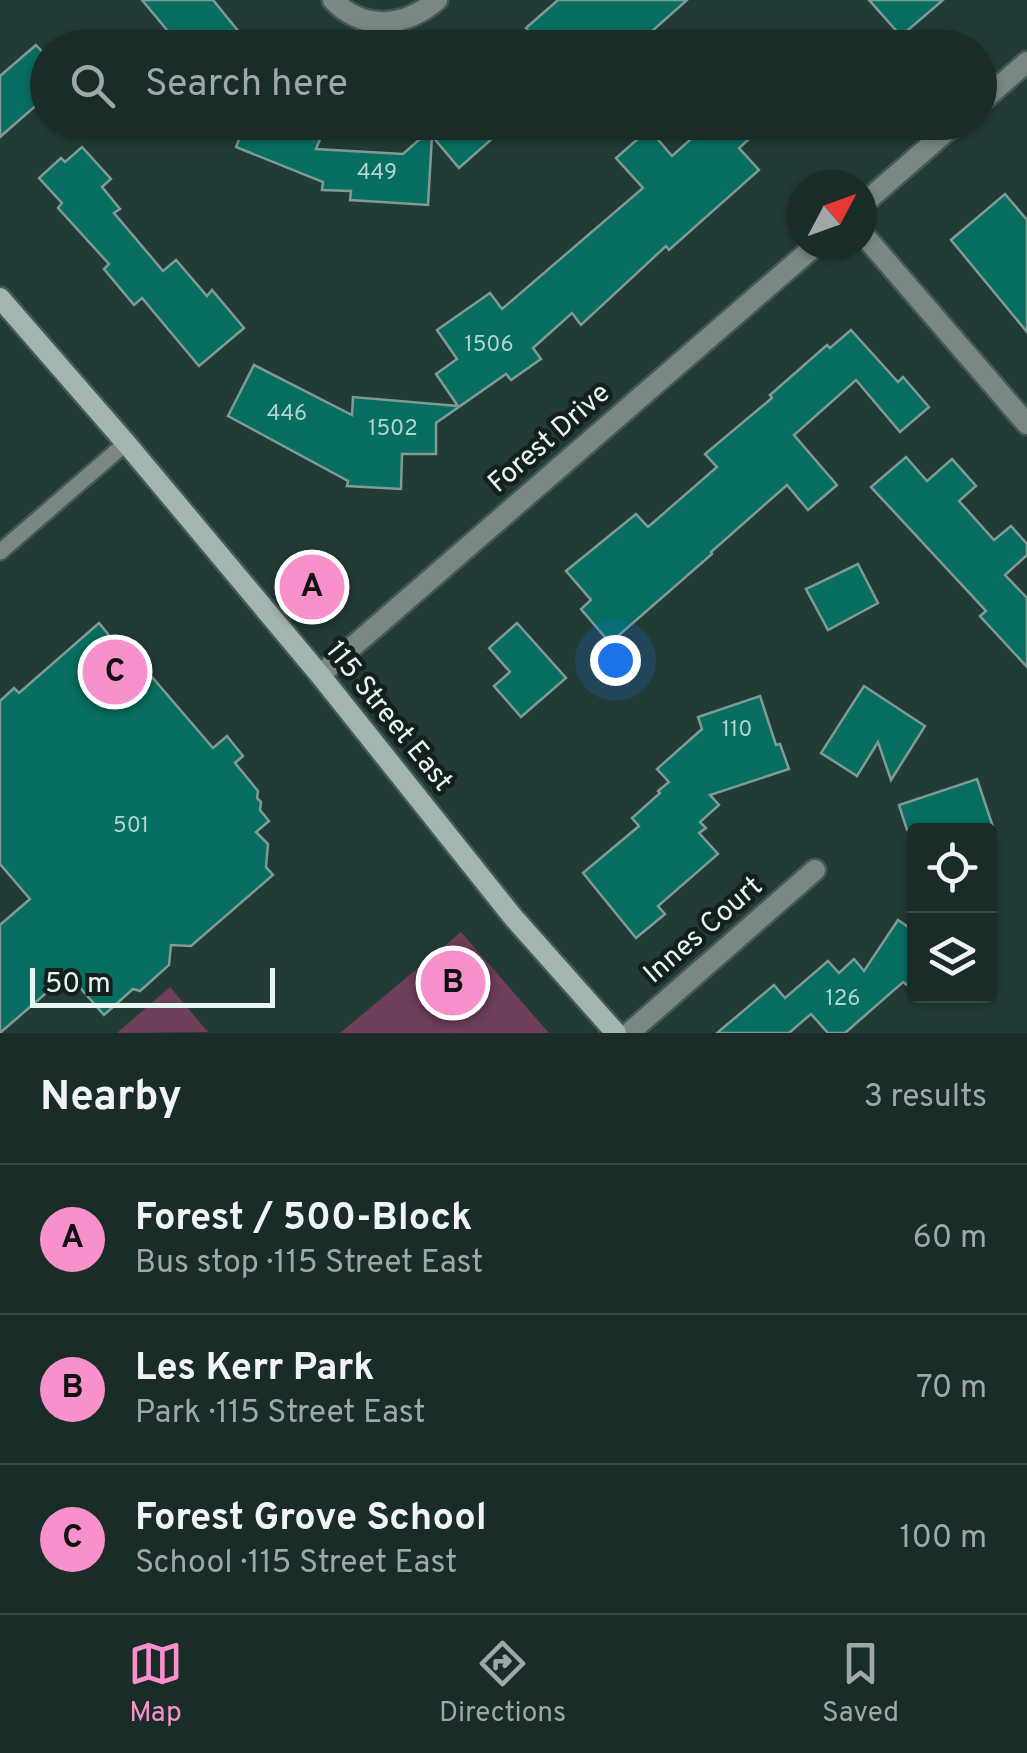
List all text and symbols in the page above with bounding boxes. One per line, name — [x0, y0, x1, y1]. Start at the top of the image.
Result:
search box — [30, 30, 997, 140]
icon: search — [65, 58, 120, 113]
text: Search here — [145, 61, 348, 110]
house number: 449 — [357, 160, 397, 187]
north arrow — [787, 170, 877, 260]
house number: 1506 — [464, 332, 514, 359]
street label: Forest Drive — [481, 376, 619, 502]
house number: 446 — [267, 401, 307, 428]
house number: 1502 — [368, 416, 418, 443]
pin: A — [280, 550, 344, 624]
pin: C — [82, 634, 148, 710]
street label: 115 Street East — [316, 634, 460, 800]
your location — [590, 635, 641, 686]
house number: 110 — [722, 717, 752, 744]
house number: 501 — [113, 813, 149, 840]
map controls — [907, 823, 997, 1003]
button: locate — [907, 823, 997, 913]
street label: Innes Court — [637, 869, 771, 993]
button: layers — [907, 913, 997, 1003]
pin: B — [420, 946, 486, 1020]
scale bar — [30, 963, 275, 1008]
text: 50 m — [45, 967, 111, 1003]
house number: 126 — [826, 986, 860, 1013]
text: Nearby — [40, 1072, 182, 1125]
text: 3 results — [864, 1078, 987, 1118]
text: Forest / 500-Block — [135, 1195, 472, 1244]
text: A — [61, 1219, 84, 1259]
text: 60 m — [913, 1219, 987, 1259]
text: Bus stop · 115 Street East — [135, 1244, 483, 1284]
text: Les Kerr Park — [135, 1345, 375, 1394]
text: B — [61, 1369, 84, 1409]
text: 70 m — [916, 1369, 987, 1409]
text: Park · 115 Street East — [135, 1394, 426, 1434]
text: Forest Grove School — [135, 1495, 487, 1544]
text: C — [62, 1519, 83, 1559]
text: 100 m — [900, 1519, 987, 1559]
text: School · 115 Street East — [135, 1544, 457, 1584]
tab: Map — [128, 1636, 183, 1732]
tab: Directions — [439, 1636, 566, 1732]
tab: Saved — [822, 1636, 899, 1732]

